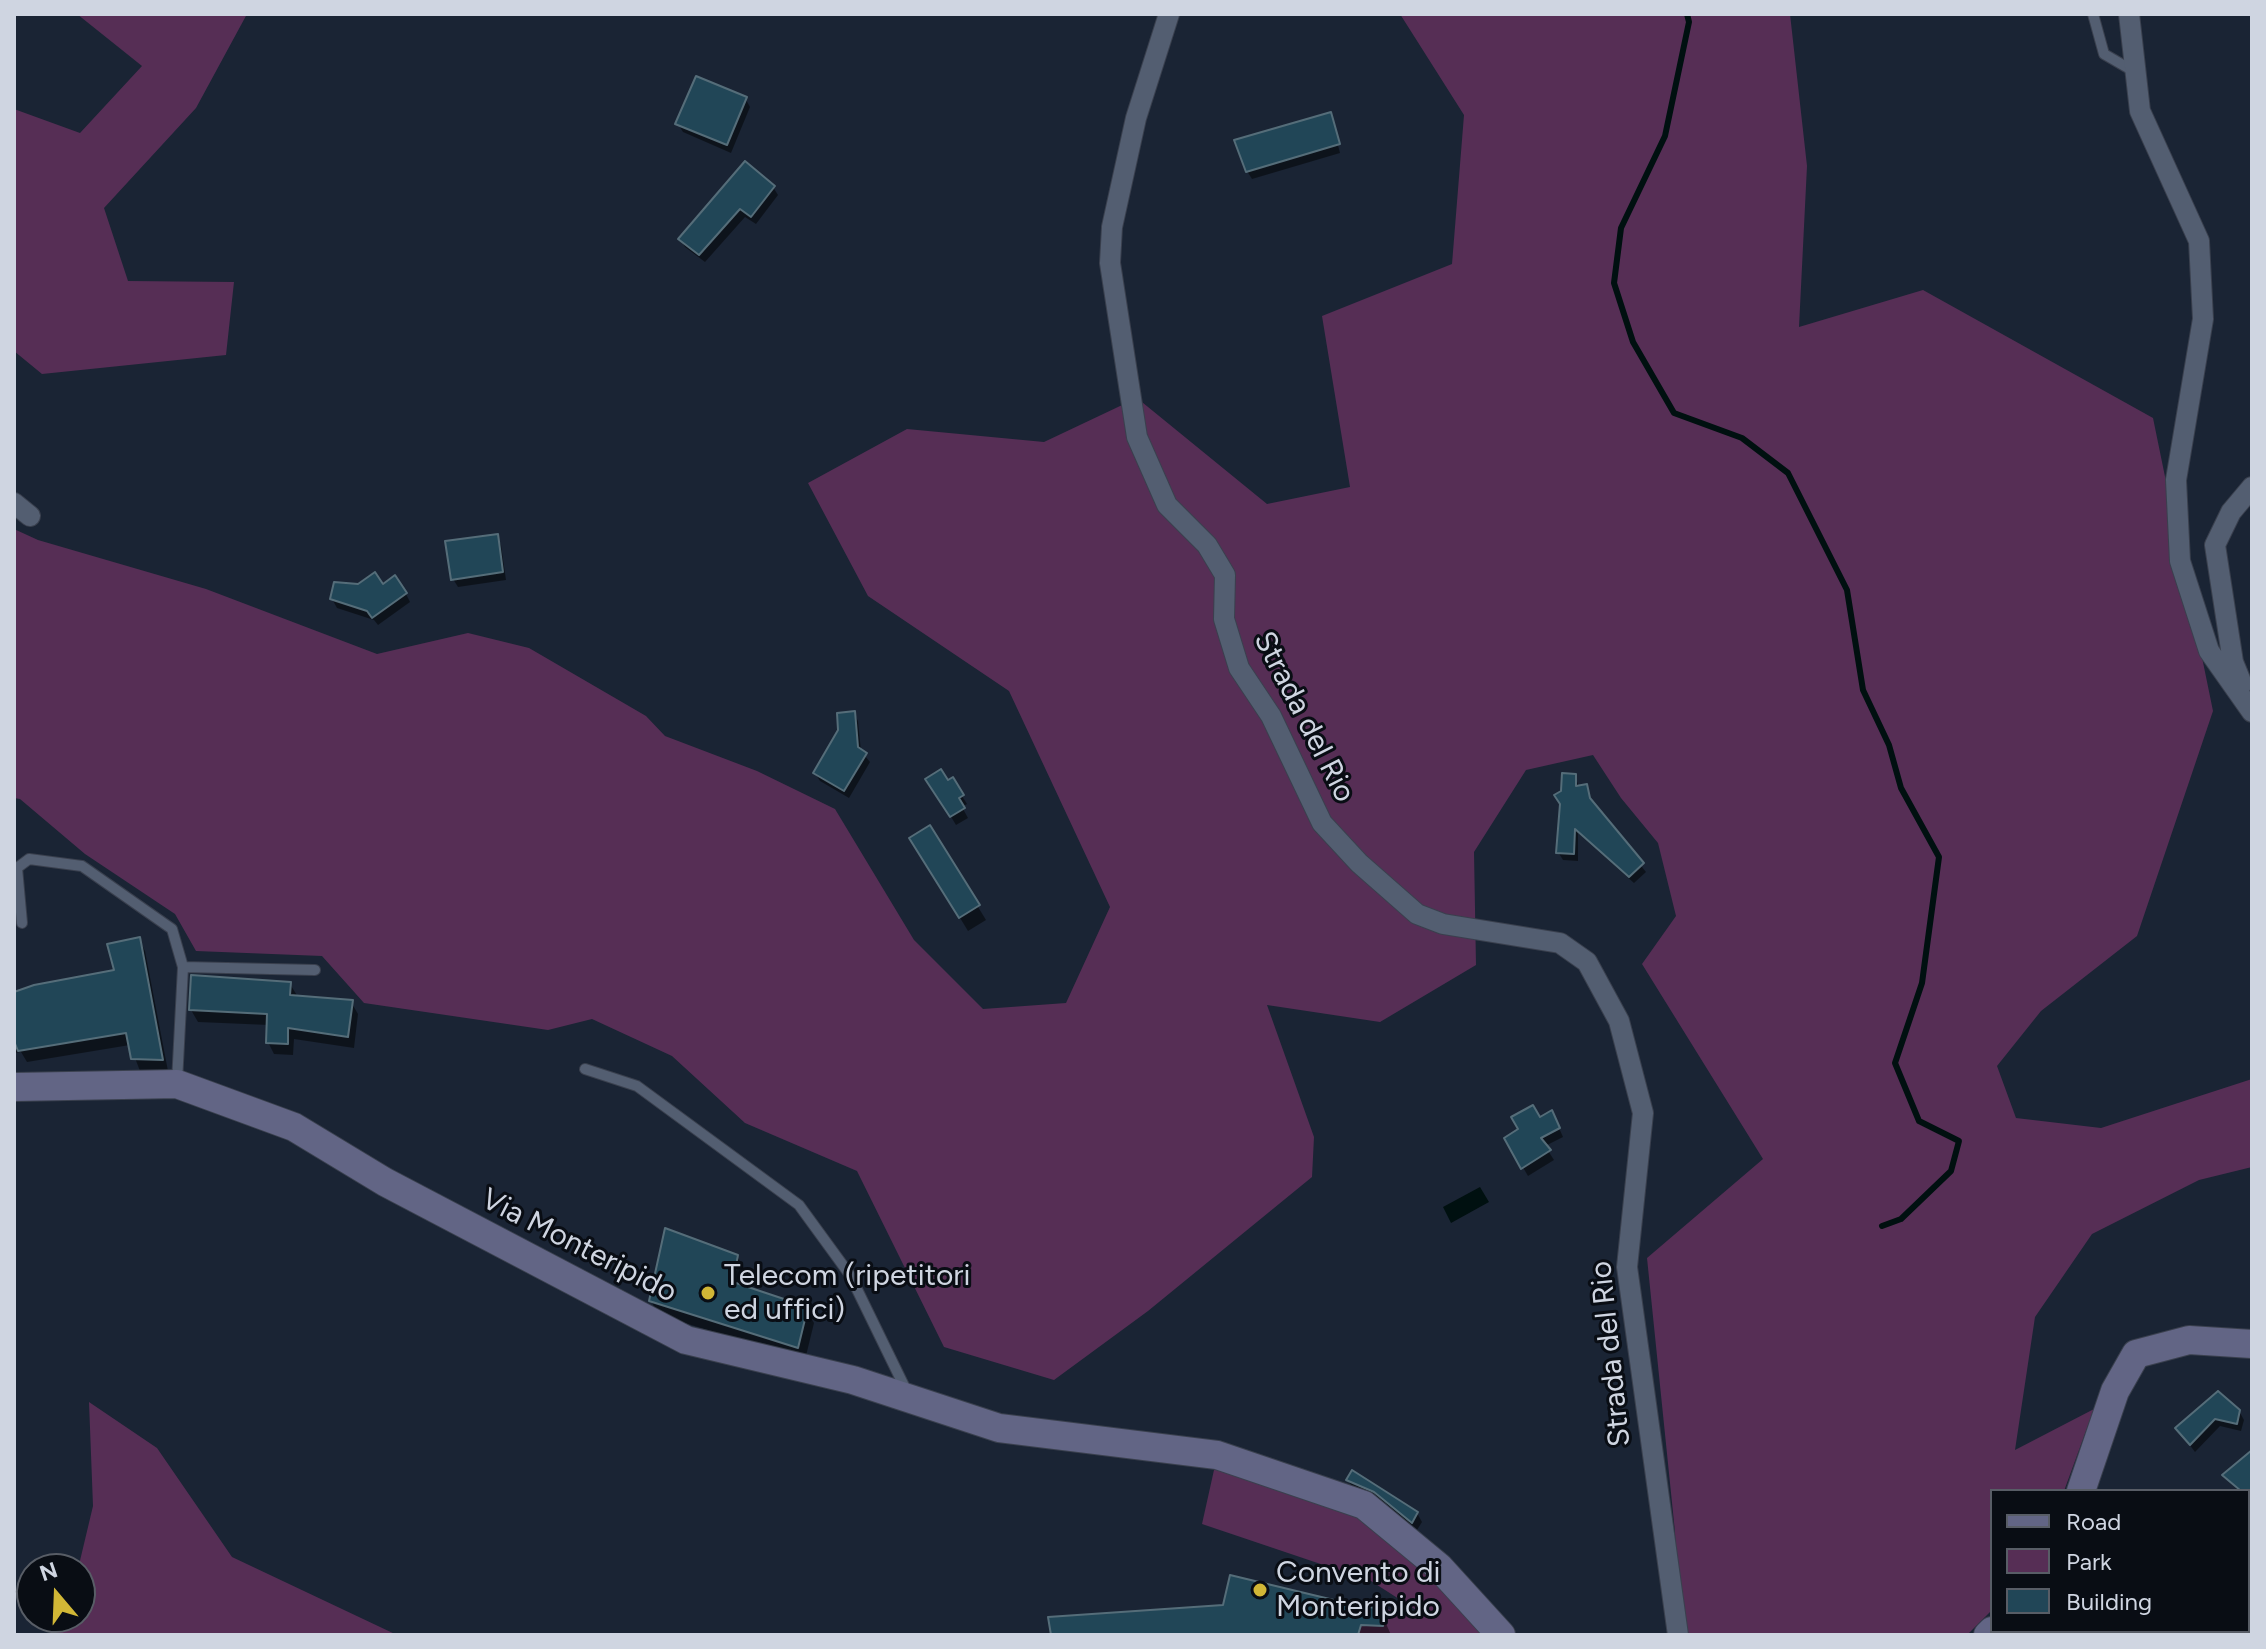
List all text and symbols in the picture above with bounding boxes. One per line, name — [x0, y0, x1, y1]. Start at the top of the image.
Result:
street label: Strada del Rio — [1246, 626, 1362, 808]
street label: Via Monteripido — [475, 1181, 683, 1311]
place label: Telecom (ripetitori ed uffici) — [724, 1258, 970, 1328]
street label: Strada del Rio — [1583, 1259, 1639, 1449]
marker: Telecom (ripetitori ed uffici) — [699, 1284, 717, 1302]
legend — [1990, 1489, 2250, 1633]
text: Road — [2066, 1507, 2121, 1536]
text: Park — [2066, 1547, 2112, 1576]
north arrow — [16, 1553, 96, 1633]
place label: Convento di Monteripido — [1276, 1555, 1441, 1626]
text: N — [36, 1556, 61, 1587]
marker: Convento di Monteripido — [1251, 1581, 1269, 1599]
text: Building — [2066, 1587, 2152, 1616]

